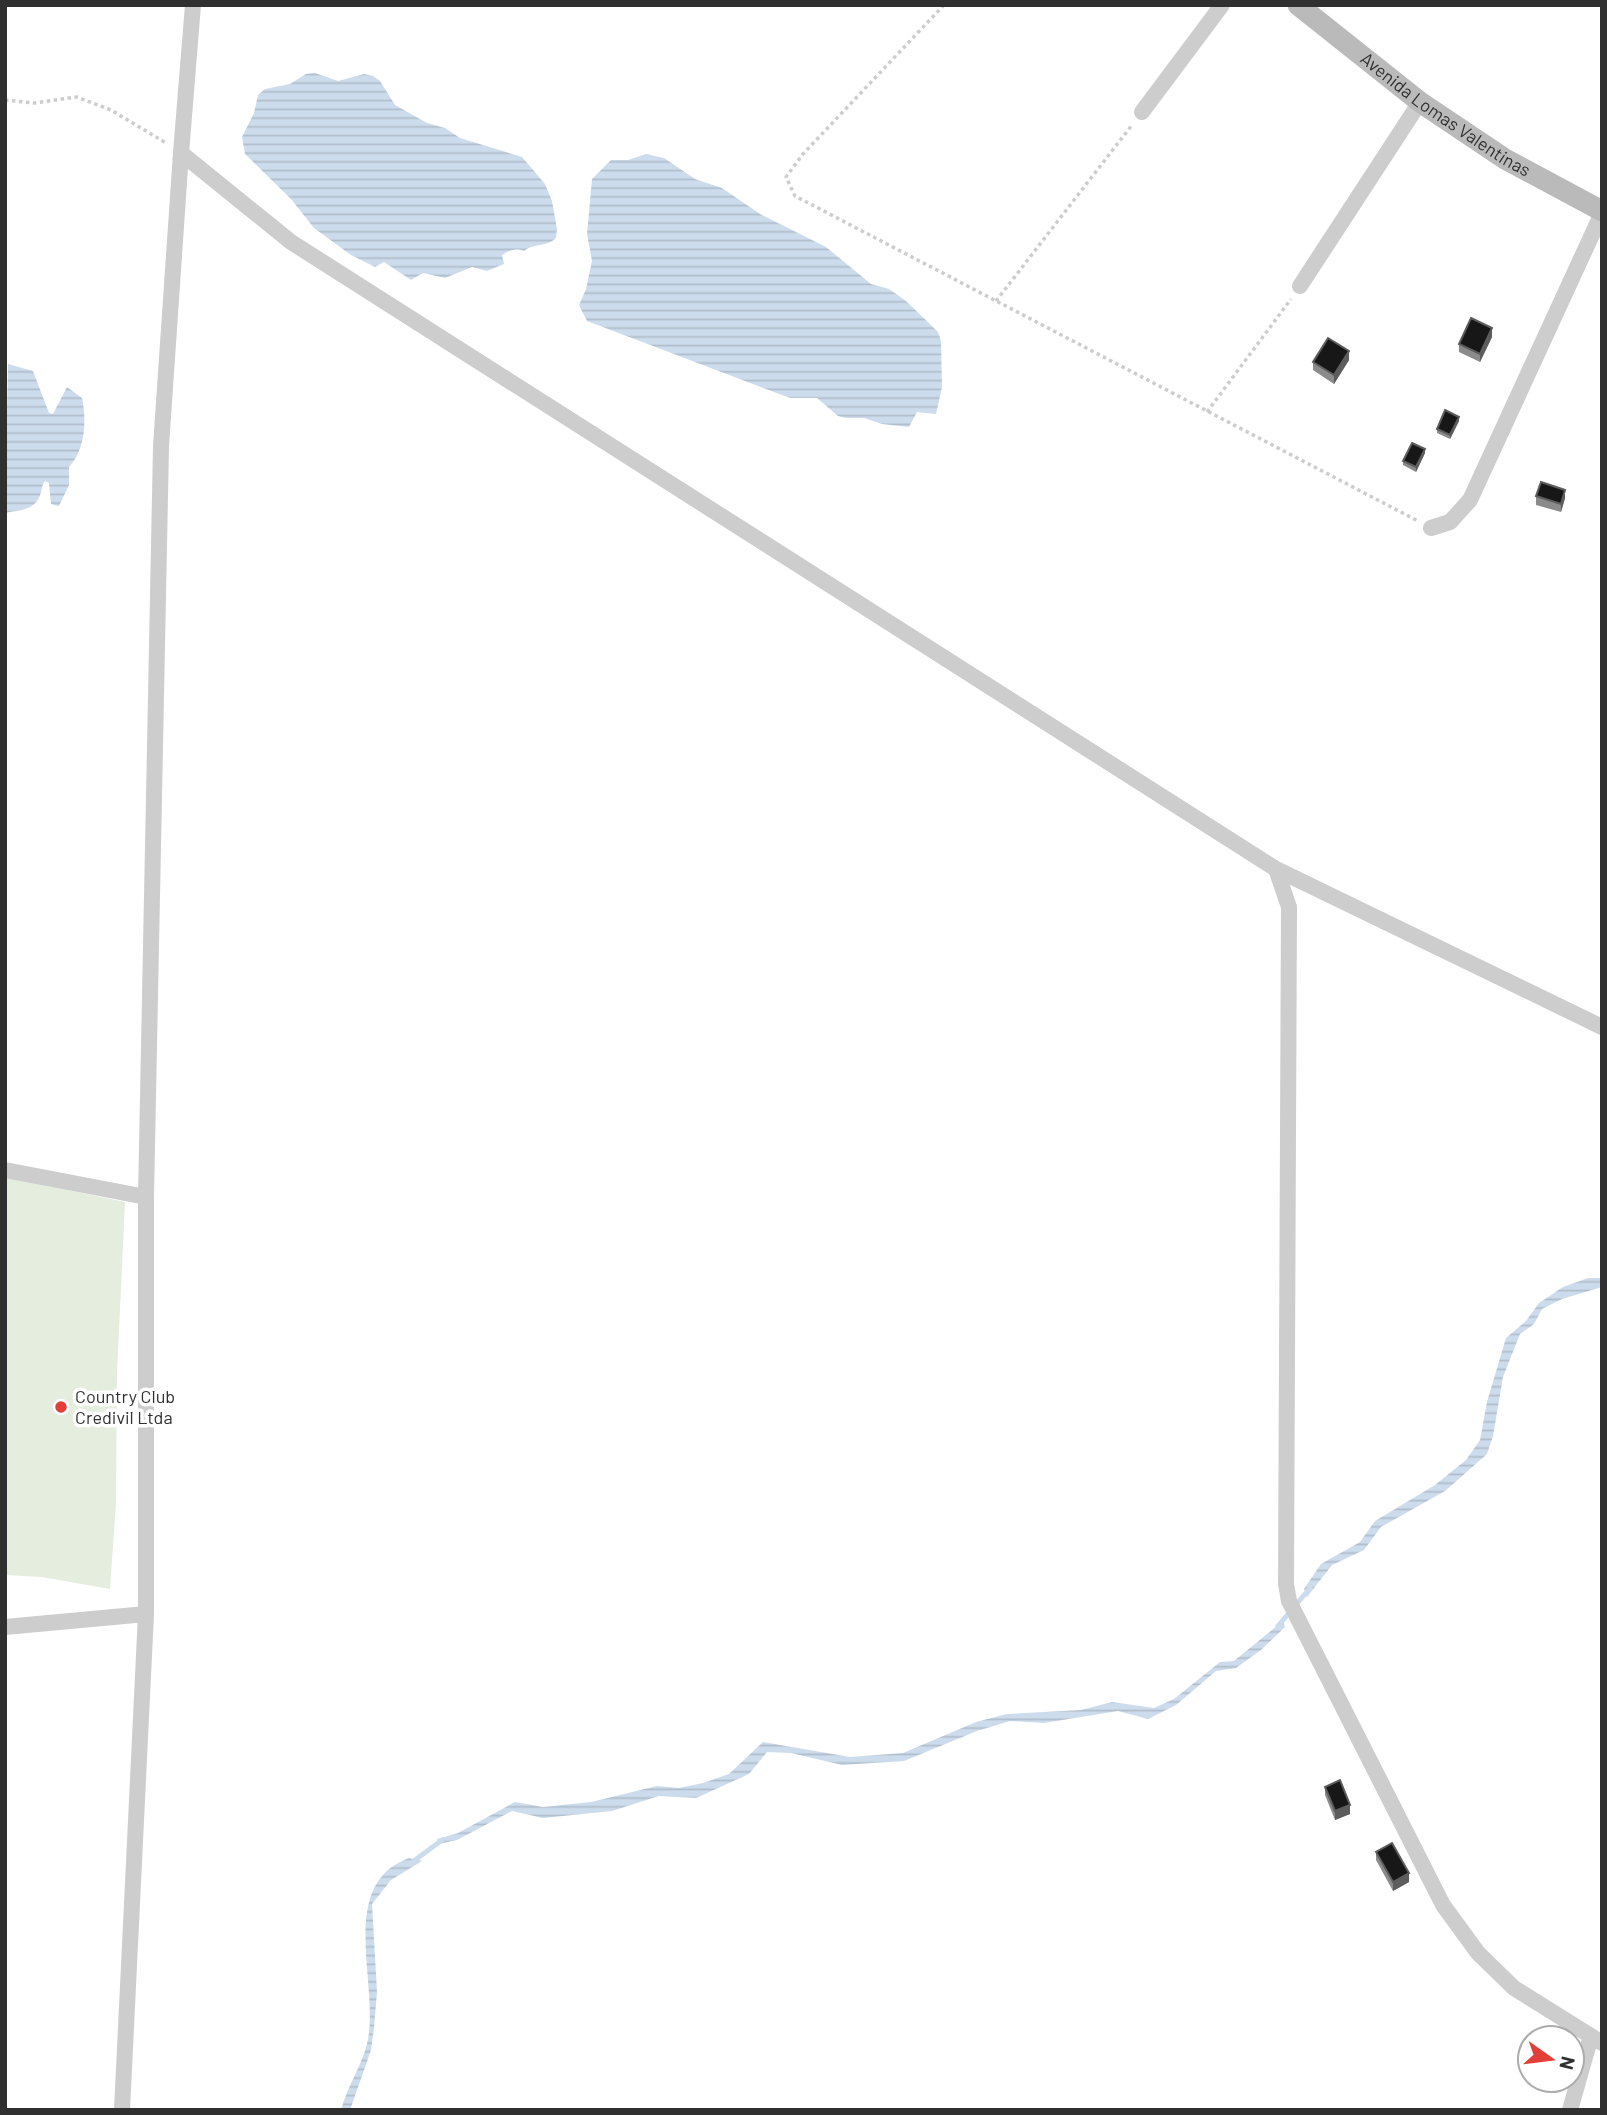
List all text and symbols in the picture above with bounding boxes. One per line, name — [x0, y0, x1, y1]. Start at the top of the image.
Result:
street label: Avenida Lomas Valentinas — [1356, 47, 1535, 181]
place label: Country Club Credivil Ltda — [75, 1385, 175, 1428]
marker: Country Club Credivil Ltda — [53, 1399, 69, 1415]
north arrow — [1516, 2024, 1586, 2094]
text: N — [1555, 2054, 1581, 2072]

